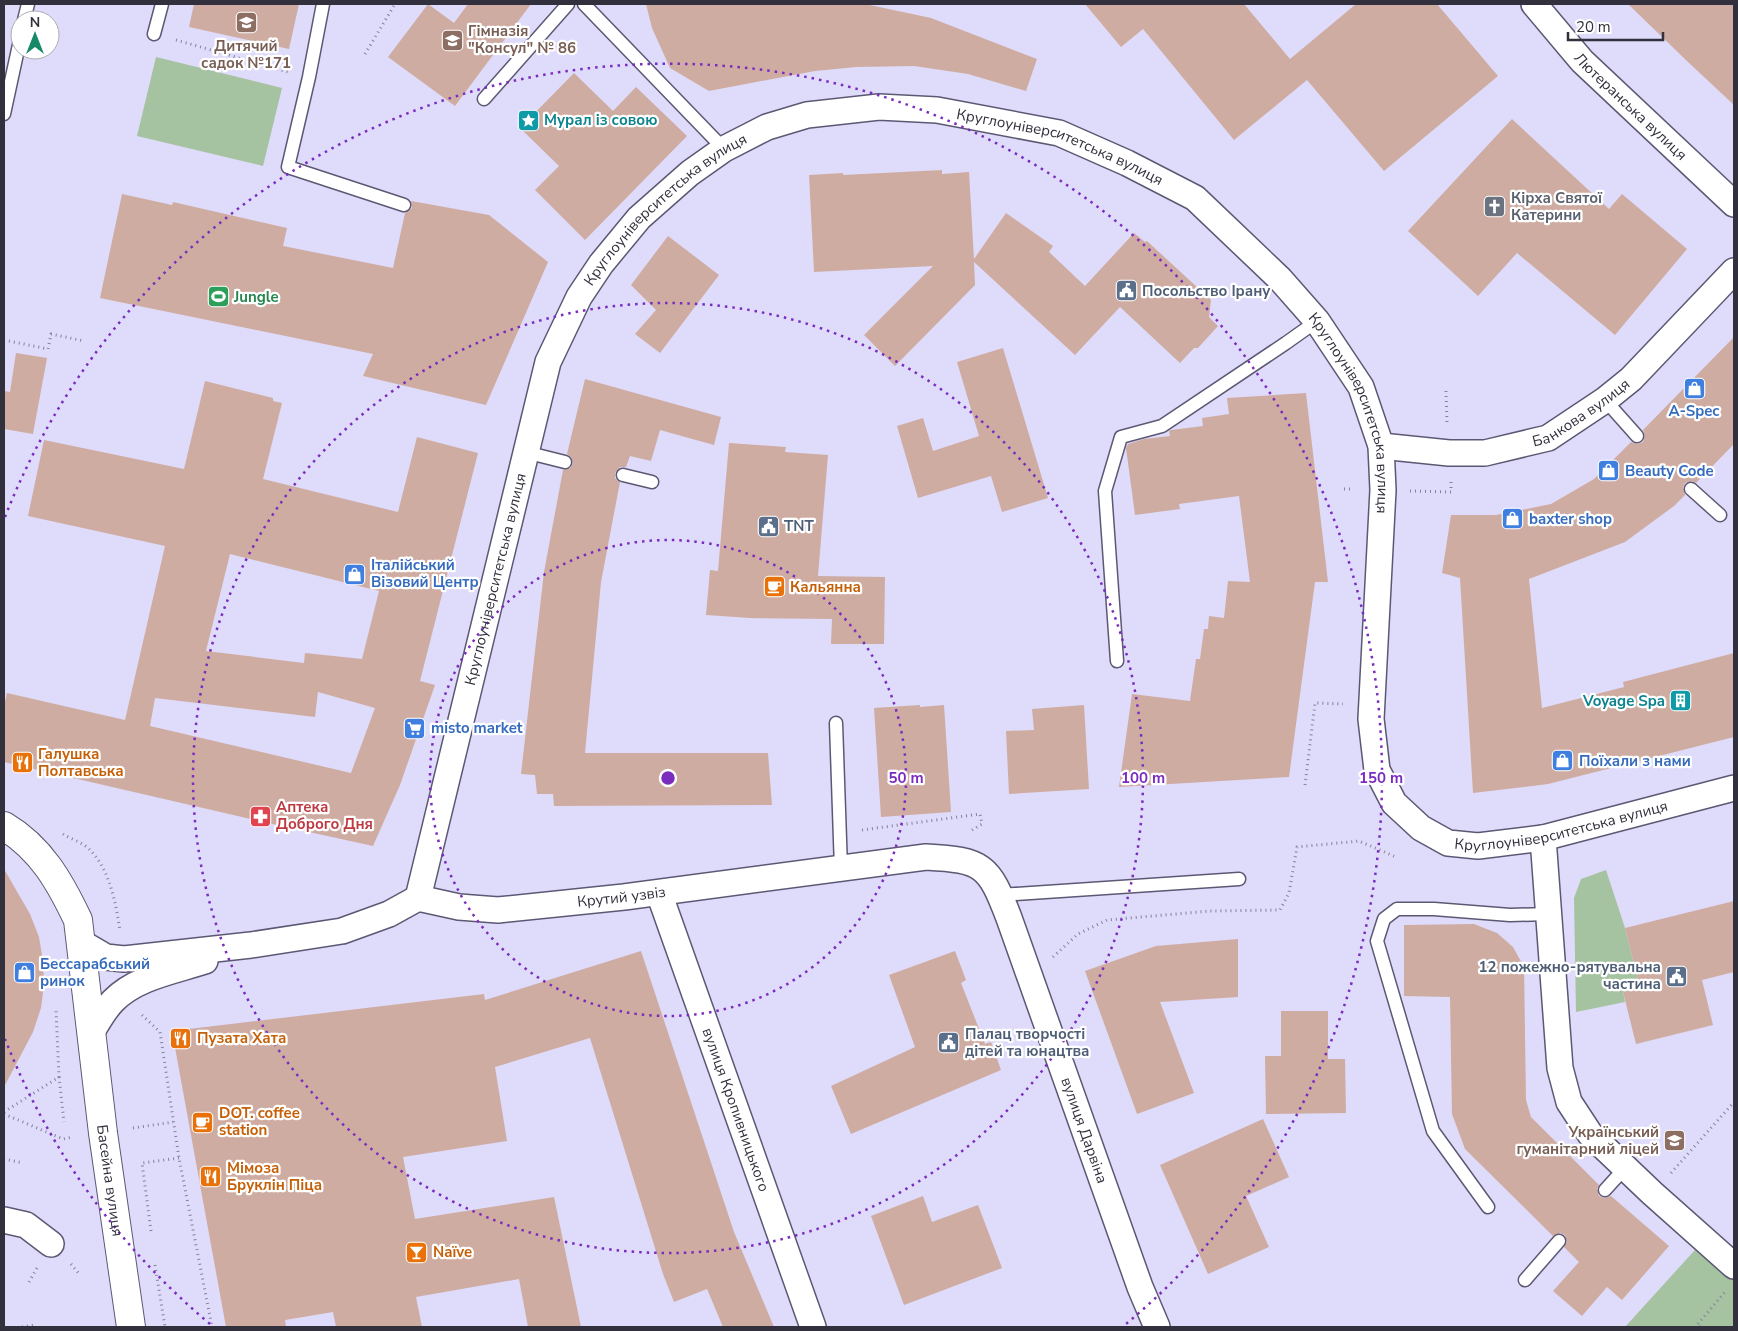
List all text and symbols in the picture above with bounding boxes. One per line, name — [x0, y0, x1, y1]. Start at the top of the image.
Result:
north arrow — [10, 10, 60, 60]
scale bar — [1568, 10, 1663, 42]
school or university icon: Дитячий садок №171 — [234, 11, 258, 35]
text: N — [30, 13, 40, 32]
text: 20 m — [1576, 17, 1611, 37]
place label: Гімназія "Консул" № 86 — [468, 21, 576, 58]
school or university icon: Гімназія "Консул" № 86 — [440, 28, 464, 52]
place label: Дитячий садок №171 — [201, 36, 291, 73]
street label: Лютеранська вулиця — [1569, 49, 1691, 165]
street label: Круглоуніверситетська вулиця — [955, 104, 1166, 190]
place icon: Мурал із совою — [516, 108, 540, 132]
place label: Мурал із совою — [544, 110, 657, 130]
street label: Круглоуніверситетська вулиця — [579, 129, 750, 290]
place label: Кірха Святої Катерини — [1511, 188, 1603, 225]
church icon: Кірха Святої Катерини — [1483, 195, 1507, 219]
public building icon: Посольство Ірану — [1114, 279, 1138, 303]
place label: Посольство Ірану — [1142, 281, 1271, 301]
sports icon: Jungle — [206, 285, 230, 309]
place label: Jungle — [233, 287, 279, 307]
street label: Круглоуніверситетська вулиця — [1304, 308, 1393, 514]
street label: Банкова вулиця — [1530, 374, 1634, 451]
shop icon: A-Spec — [1682, 376, 1706, 400]
place label: A-Spec — [1669, 401, 1719, 421]
shop icon: Beauty Code — [1597, 459, 1621, 483]
place label: Beauty Code — [1625, 461, 1714, 481]
street label: Круглоуніверситетська вулиця — [460, 471, 531, 687]
shop icon: baxter shop — [1501, 507, 1525, 531]
place label: baxter shop — [1529, 509, 1612, 529]
public building icon: TNT — [756, 514, 780, 538]
place label: TNT — [784, 516, 815, 536]
place label: Італійський Візовий Центр — [371, 555, 479, 592]
shop icon: Італійський Візовий Центр — [343, 562, 367, 586]
cafe icon: Кальянна — [762, 575, 786, 599]
place label: Кальянна — [790, 577, 861, 597]
building icon: Voyage Spa — [1669, 689, 1693, 713]
place label: Voyage Spa — [1582, 691, 1665, 711]
supermarket icon: misto market — [403, 716, 427, 740]
place label: misto market — [431, 718, 523, 738]
place label: Галушка Полтавська — [38, 744, 124, 781]
shop icon: Поїхали з нами — [1551, 749, 1575, 773]
restaurant icon: Галушка Полтавська — [10, 751, 34, 775]
place label: Поїхали з нами — [1579, 751, 1691, 771]
text: 50 m — [888, 768, 924, 788]
text: 100 m — [1121, 768, 1165, 788]
text: 150 m — [1359, 768, 1403, 788]
centre of rings — [659, 769, 677, 787]
street label: Круглоуніверситетська вулиця — [1454, 796, 1670, 856]
place label: Аптека Доброго Дня — [276, 797, 373, 834]
pharmacy icon: Аптека Доброго Дня — [248, 804, 272, 828]
street label: Крутий узвіз — [576, 882, 667, 912]
place label: Бессарабський ринок — [40, 954, 150, 991]
place label: 12 пожежно-рятувальна частина — [1479, 957, 1661, 994]
shop icon: Бессарабський ринок — [12, 961, 36, 985]
public building icon: 12 пожежно-рятувальна частина — [1665, 964, 1689, 988]
place label: Палац творчості дітей та юнацтва — [965, 1024, 1090, 1061]
street label: вулиця Кропивницького — [698, 1025, 774, 1195]
restaurant icon: Пузата Хата — [169, 1026, 193, 1050]
place label: Пузата Хата — [197, 1028, 286, 1048]
public building icon: Палац творчості дітей та юнацтва — [937, 1031, 961, 1055]
street label: вулиця Дарвіна — [1056, 1074, 1112, 1186]
place label: DOT. coffee station — [219, 1103, 300, 1140]
cafe icon: DOT. coffee station — [191, 1110, 215, 1134]
place label: Український гуманітарний ліцей — [1516, 1122, 1659, 1159]
street label: Басейна вулиця — [92, 1123, 128, 1238]
school or university icon: Український гуманітарний ліцей — [1663, 1129, 1687, 1153]
place label: Мімоза Бруклін Піца — [227, 1158, 322, 1195]
restaurant icon: Мімоза Бруклін Піца — [199, 1165, 223, 1189]
bar icon: Naïve — [405, 1240, 429, 1264]
place label: Naïve — [433, 1242, 472, 1262]

